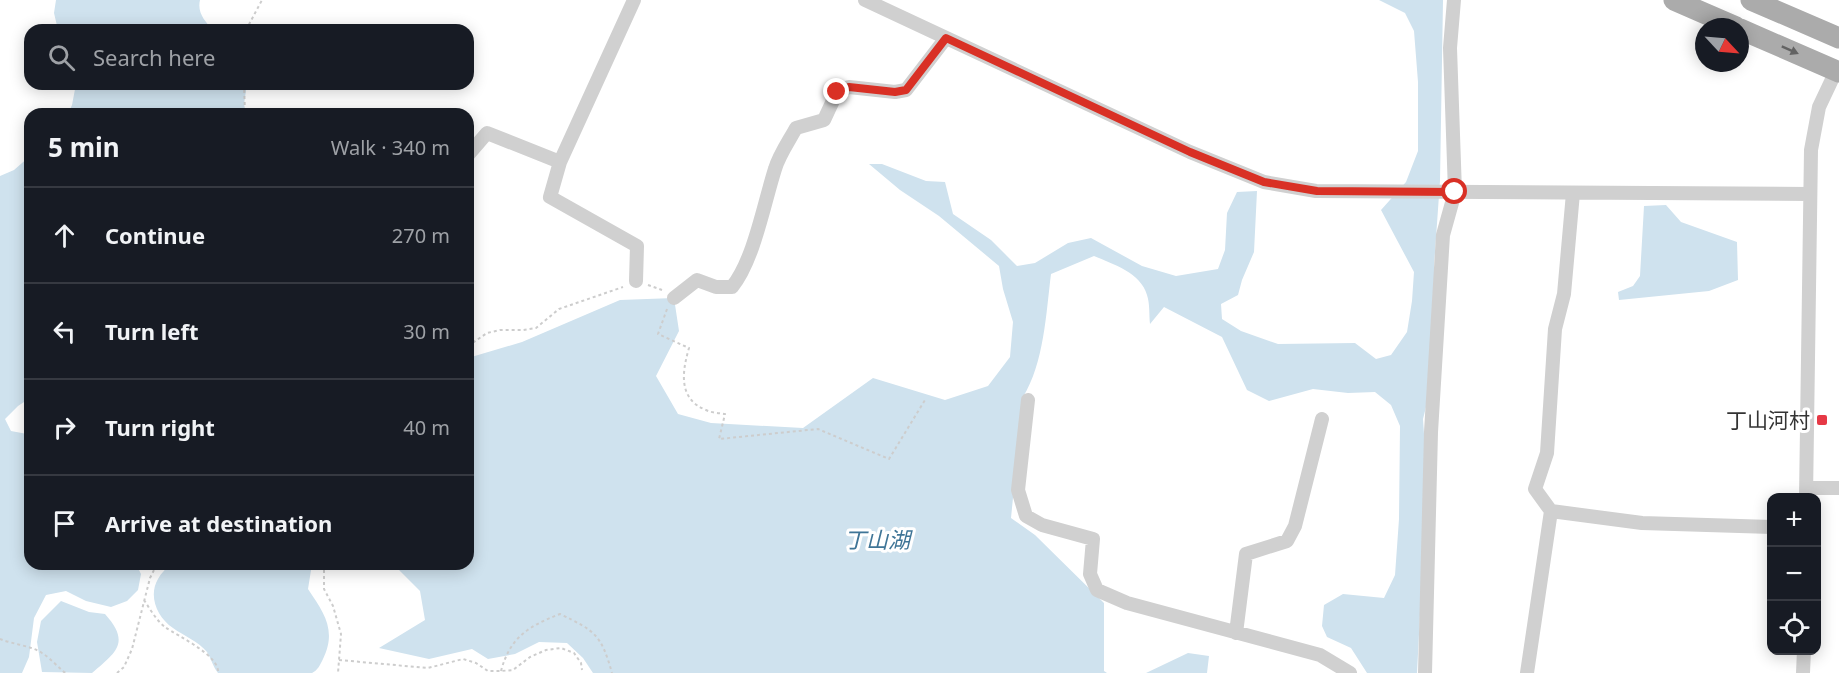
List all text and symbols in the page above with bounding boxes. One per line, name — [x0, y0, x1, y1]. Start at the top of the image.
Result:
north arrow — [1695, 18, 1749, 72]
search box — [24, 24, 474, 90]
icon: search — [45, 41, 78, 74]
text: Search here — [93, 42, 215, 72]
one-way arrow — [1781, 46, 1798, 55]
route end — [823, 78, 849, 104]
text: 5 min — [48, 129, 120, 165]
text: Walk · 340 m — [331, 134, 450, 161]
route start — [1441, 178, 1467, 204]
icon: ahead — [48, 219, 81, 252]
text: Continue — [105, 220, 205, 250]
text: 270 m — [392, 222, 450, 249]
icon: left — [48, 315, 81, 348]
text: Turn left — [105, 316, 199, 346]
text: 30 m — [403, 318, 450, 345]
place label: 丁山河村 — [1726, 406, 1810, 434]
icon: right — [48, 411, 81, 444]
text: Turn right — [105, 412, 215, 442]
marker: 丁山河村 — [1815, 413, 1829, 427]
text: 40 m — [403, 414, 450, 441]
map controls — [1767, 493, 1821, 655]
button: + — [1767, 493, 1821, 547]
icon: arrive — [48, 507, 81, 540]
text: Arrive at destination — [105, 508, 332, 538]
water label: 丁山湖 — [844, 524, 913, 554]
button: − — [1767, 547, 1821, 601]
button: locate — [1767, 601, 1821, 655]

